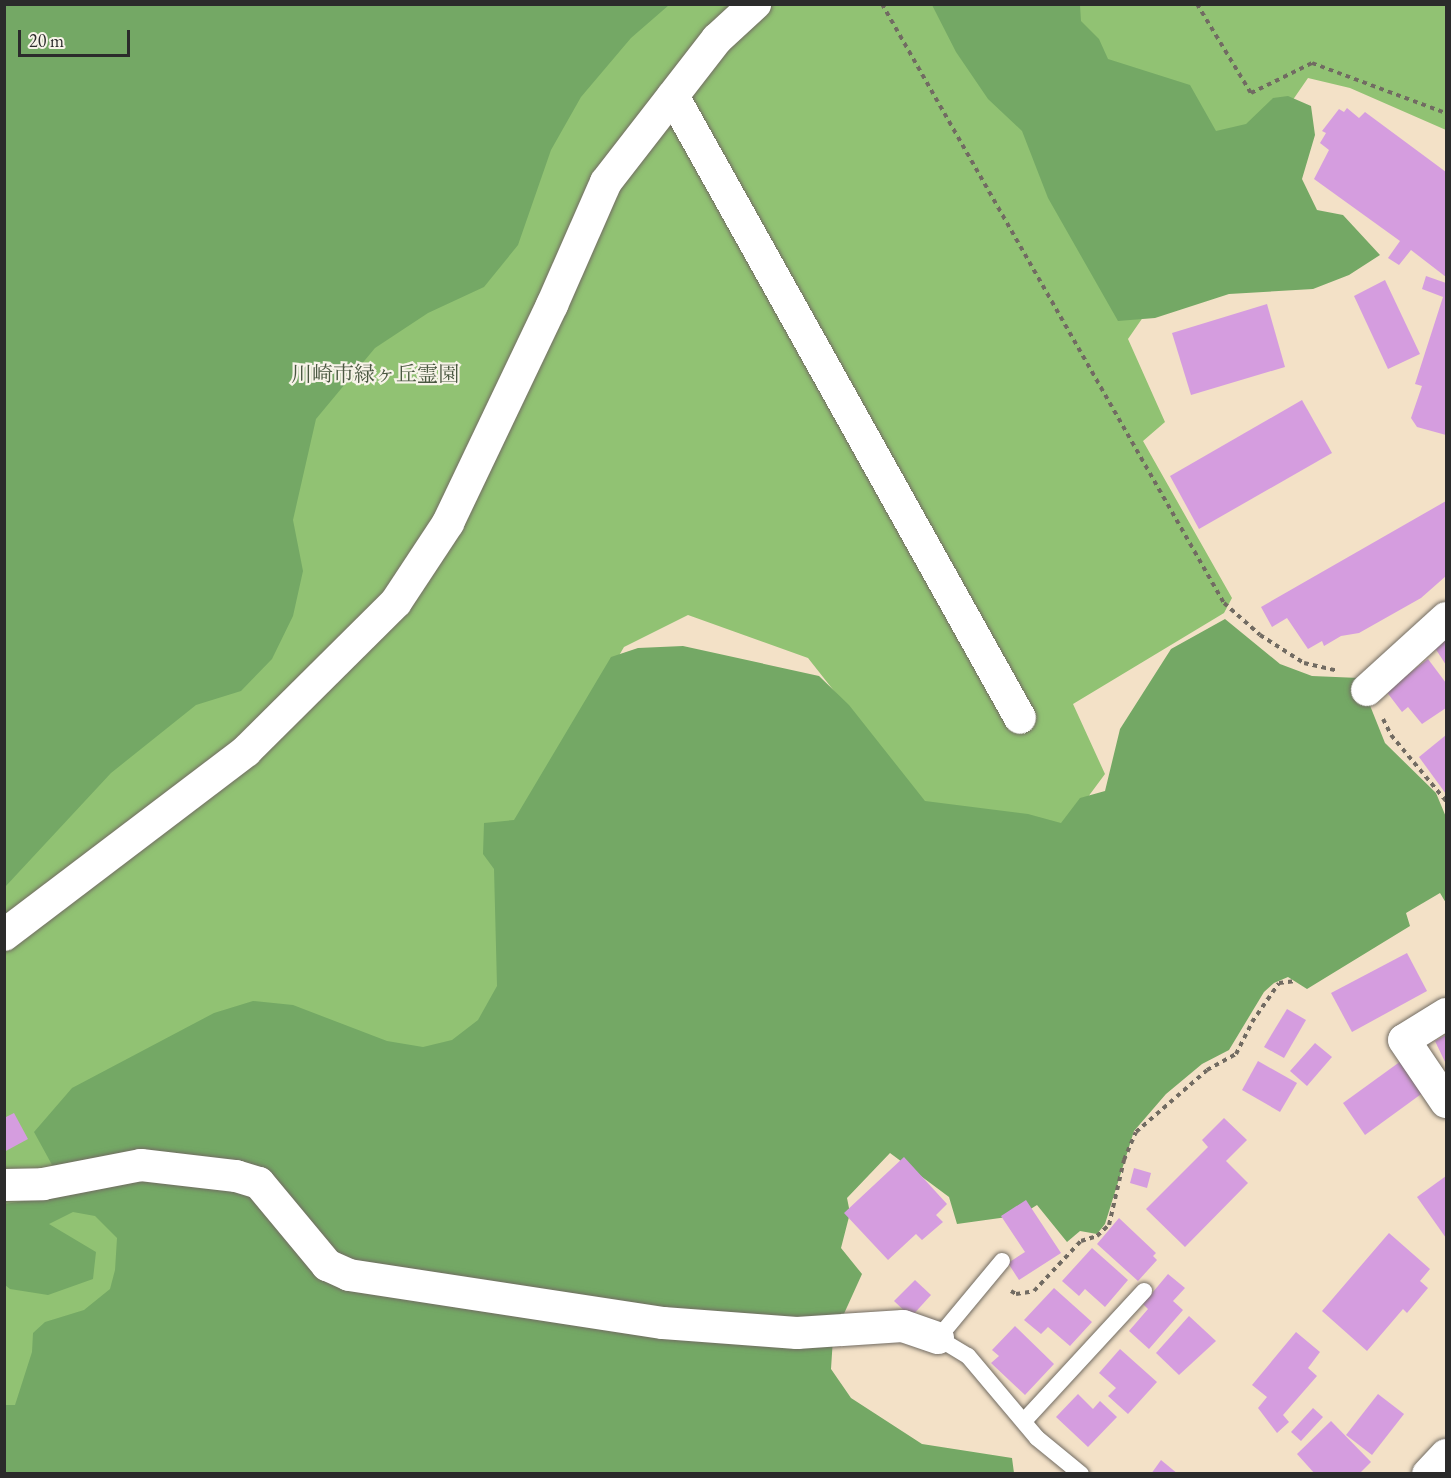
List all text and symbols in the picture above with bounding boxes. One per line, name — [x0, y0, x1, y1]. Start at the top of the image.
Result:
scale bar — [21, 18, 134, 56]
text: 20 m — [29, 29, 64, 52]
park label: 川崎市緑ヶ丘霊園 — [291, 361, 459, 387]

